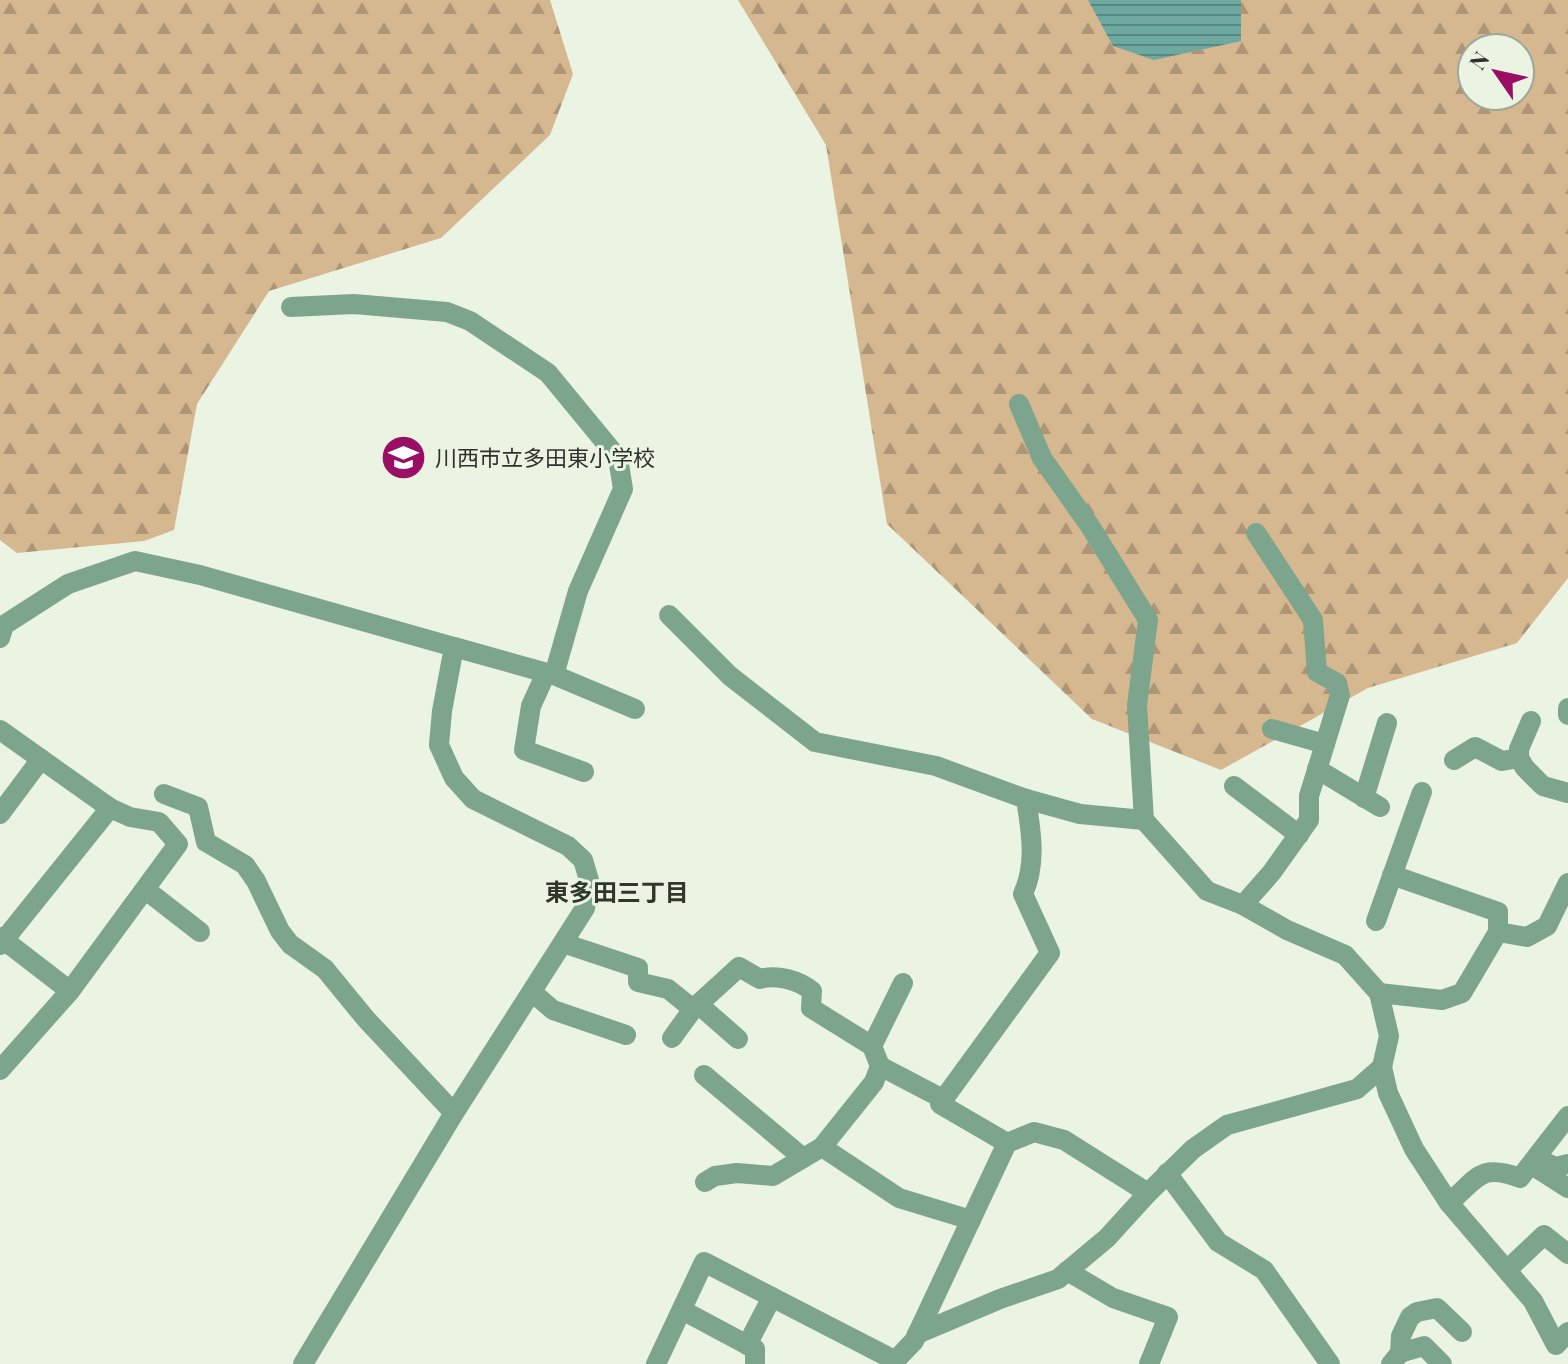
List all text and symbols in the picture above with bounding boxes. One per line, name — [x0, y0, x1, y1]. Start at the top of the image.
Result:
north arrow — [1456, 32, 1536, 112]
text: N — [1462, 45, 1496, 75]
school or university icon: 川西市立多田東小学校 — [380, 433, 428, 481]
place label: 川西市立多田東小学校 — [435, 442, 655, 472]
district label: 東多田三丁目 — [545, 875, 689, 907]

